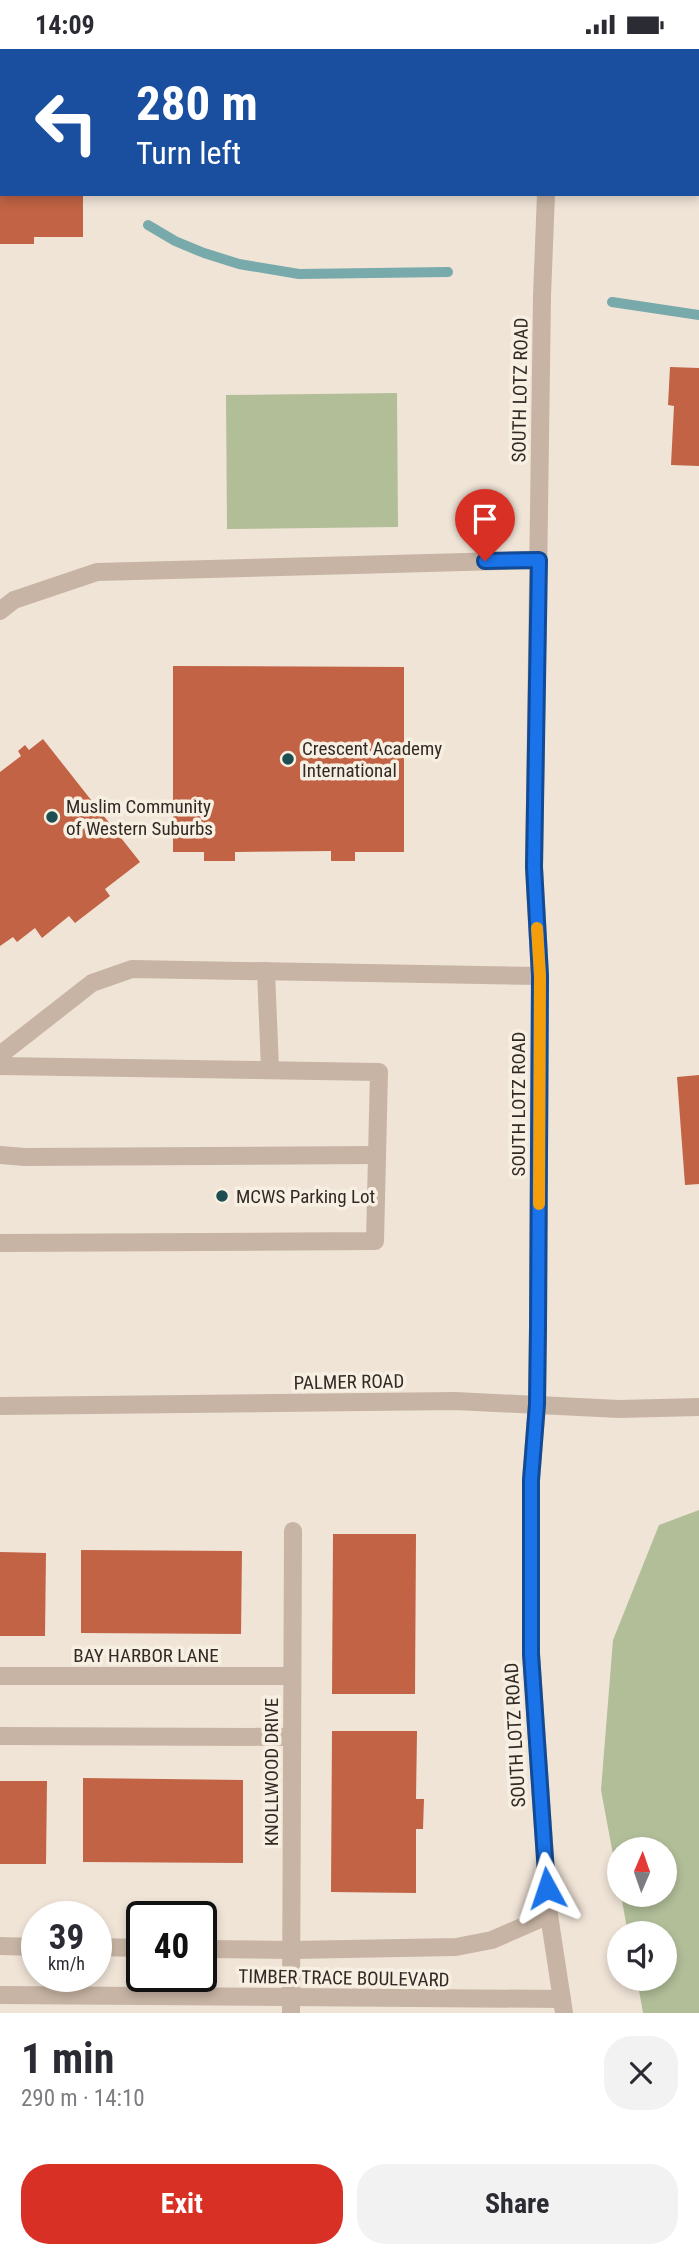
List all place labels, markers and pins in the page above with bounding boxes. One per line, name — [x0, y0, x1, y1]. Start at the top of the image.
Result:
pin — [455, 489, 515, 561]
place label: Crescent Academy International — [302, 737, 442, 782]
marker: Crescent Academy International — [280, 751, 296, 767]
place label: Muslim Community of Western Suburbs — [66, 795, 213, 840]
marker: Muslim Community of Western Suburbs — [44, 809, 60, 825]
place label: MCWS Parking Lot — [236, 1185, 375, 1208]
marker: MCWS Parking Lot — [214, 1188, 230, 1204]

